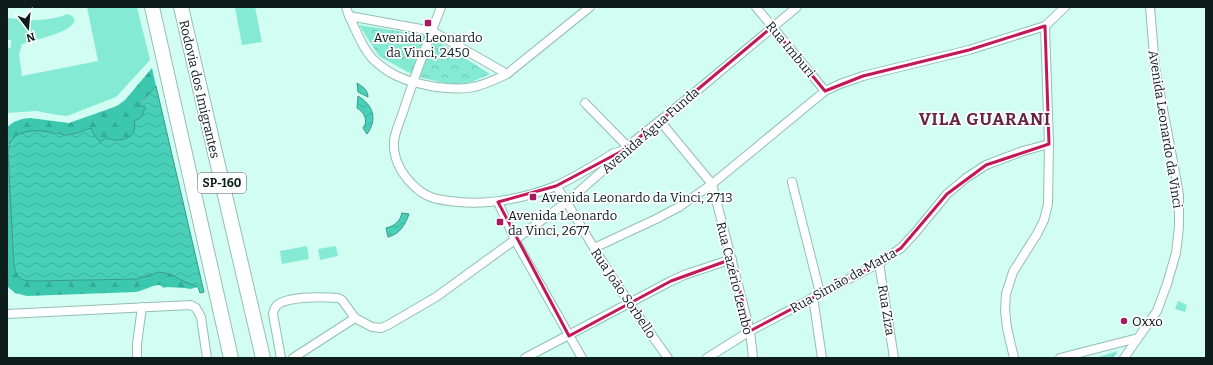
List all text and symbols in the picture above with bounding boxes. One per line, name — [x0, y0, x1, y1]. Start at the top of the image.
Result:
north arrow — [8, 8, 48, 48]
marker: Avenida Leonardo da Vinci, 2450 — [423, 18, 433, 28]
street label: Rua Imburi — [763, 18, 818, 80]
street label: Rodovia dos Imigrantes — [176, 19, 223, 160]
text: N — [24, 30, 36, 45]
place label: Avenida Leonardo da Vinci, 2450 — [373, 30, 483, 60]
street label: Avenida Leonardo da Vinci — [1146, 49, 1185, 209]
street label: Avenida Água Funda — [599, 84, 702, 177]
district label: VILA GUARANI — [919, 109, 1051, 130]
road number: SP-160 — [198, 173, 246, 193]
place label: Avenida Leonardo da Vinci, 2713 — [541, 190, 733, 205]
marker: Avenida Leonardo da Vinci, 2713 — [528, 192, 538, 202]
place label: Avenida Leonardo da Vinci, 2677 — [508, 208, 617, 238]
marker: Avenida Leonardo da Vinci, 2677 — [495, 217, 505, 227]
street label: Rua Cazério Lembo — [713, 220, 756, 336]
street label: Rua Simão da Matta — [788, 245, 899, 316]
street label: Rua João Sorbello — [588, 246, 659, 341]
street label: Rua Ziza — [875, 284, 898, 337]
place label: Oxxo — [1132, 314, 1163, 329]
marker: Oxxo — [1119, 316, 1129, 326]

